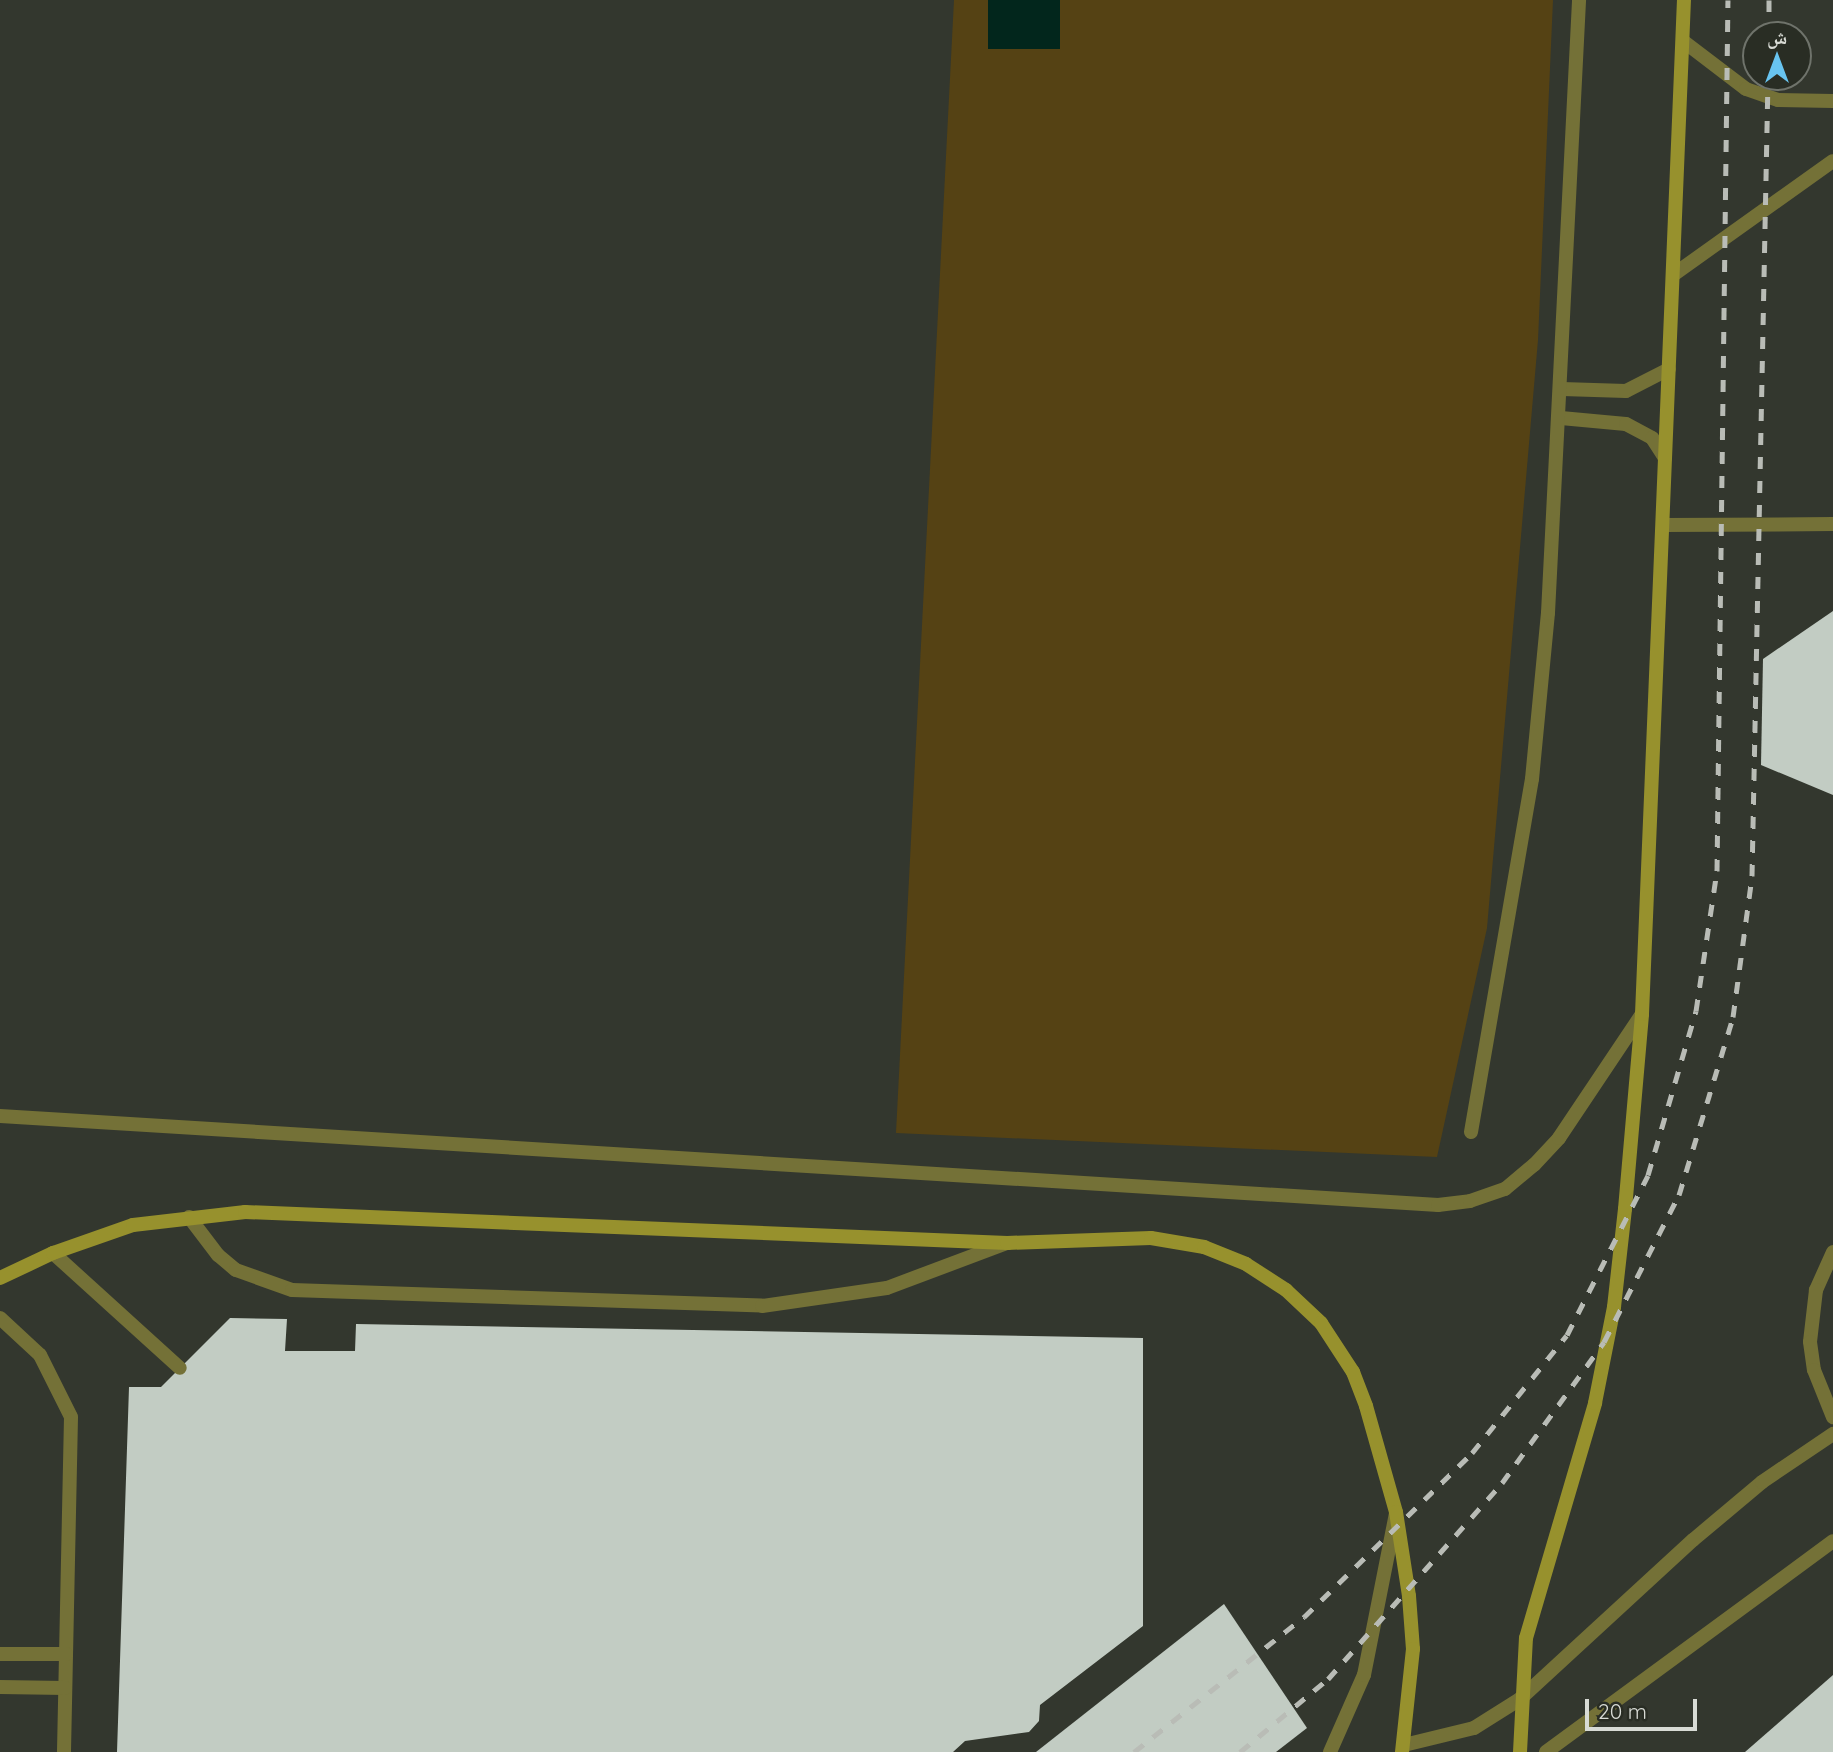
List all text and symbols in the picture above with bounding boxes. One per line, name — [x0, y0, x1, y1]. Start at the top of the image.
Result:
north arrow — [1742, 21, 1812, 91]
text: ش — [1767, 25, 1787, 49]
scale bar — [1588, 1686, 1700, 1730]
text: 20 m — [1598, 1698, 1647, 1724]

